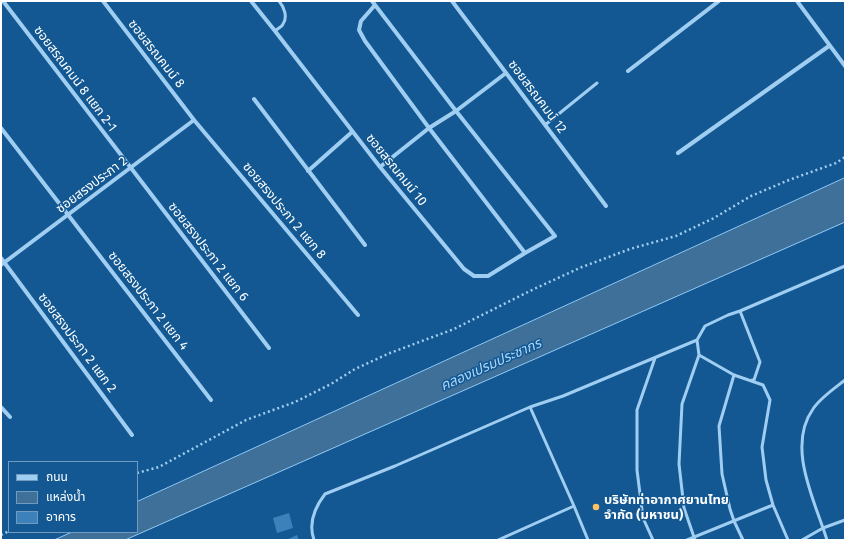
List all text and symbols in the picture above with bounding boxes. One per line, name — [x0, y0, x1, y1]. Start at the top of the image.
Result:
street label: ซอยสรณคมน์ 8 — [124, 17, 188, 91]
street label: ซอยสรณคมน์ 8 แยก 2-1 — [30, 23, 120, 135]
street label: ซอยสรณคมน์ 12 — [504, 57, 570, 137]
street label: ซอยสรณคมน์ 10 — [362, 131, 430, 209]
street label: ซอยสรงประภา 2 — [53, 153, 131, 217]
street label: ซอยสรงประภา 2 แยก 8 — [239, 160, 329, 262]
street label: ซอยสรงประภา 2 แยก 6 — [165, 199, 251, 305]
street label: ซอยสรงประภา 2 แยก 4 — [105, 248, 191, 354]
street label: ซอยสรงประภา 2 แยก 2 — [34, 290, 120, 396]
water label: คลองเปรมประชากร — [438, 335, 544, 395]
legend — [8, 461, 138, 533]
text: ถนน — [46, 470, 68, 484]
text: แหล่งน้ำ — [46, 490, 85, 504]
place label: บริษัทท่าอากาศยานไทย จำกัด (มหาชน) — [604, 492, 729, 523]
marker: บริษัทท่าอากาศยานไทย จำกัด (มหาชน) — [591, 502, 601, 512]
text: อาคาร — [46, 510, 76, 524]

